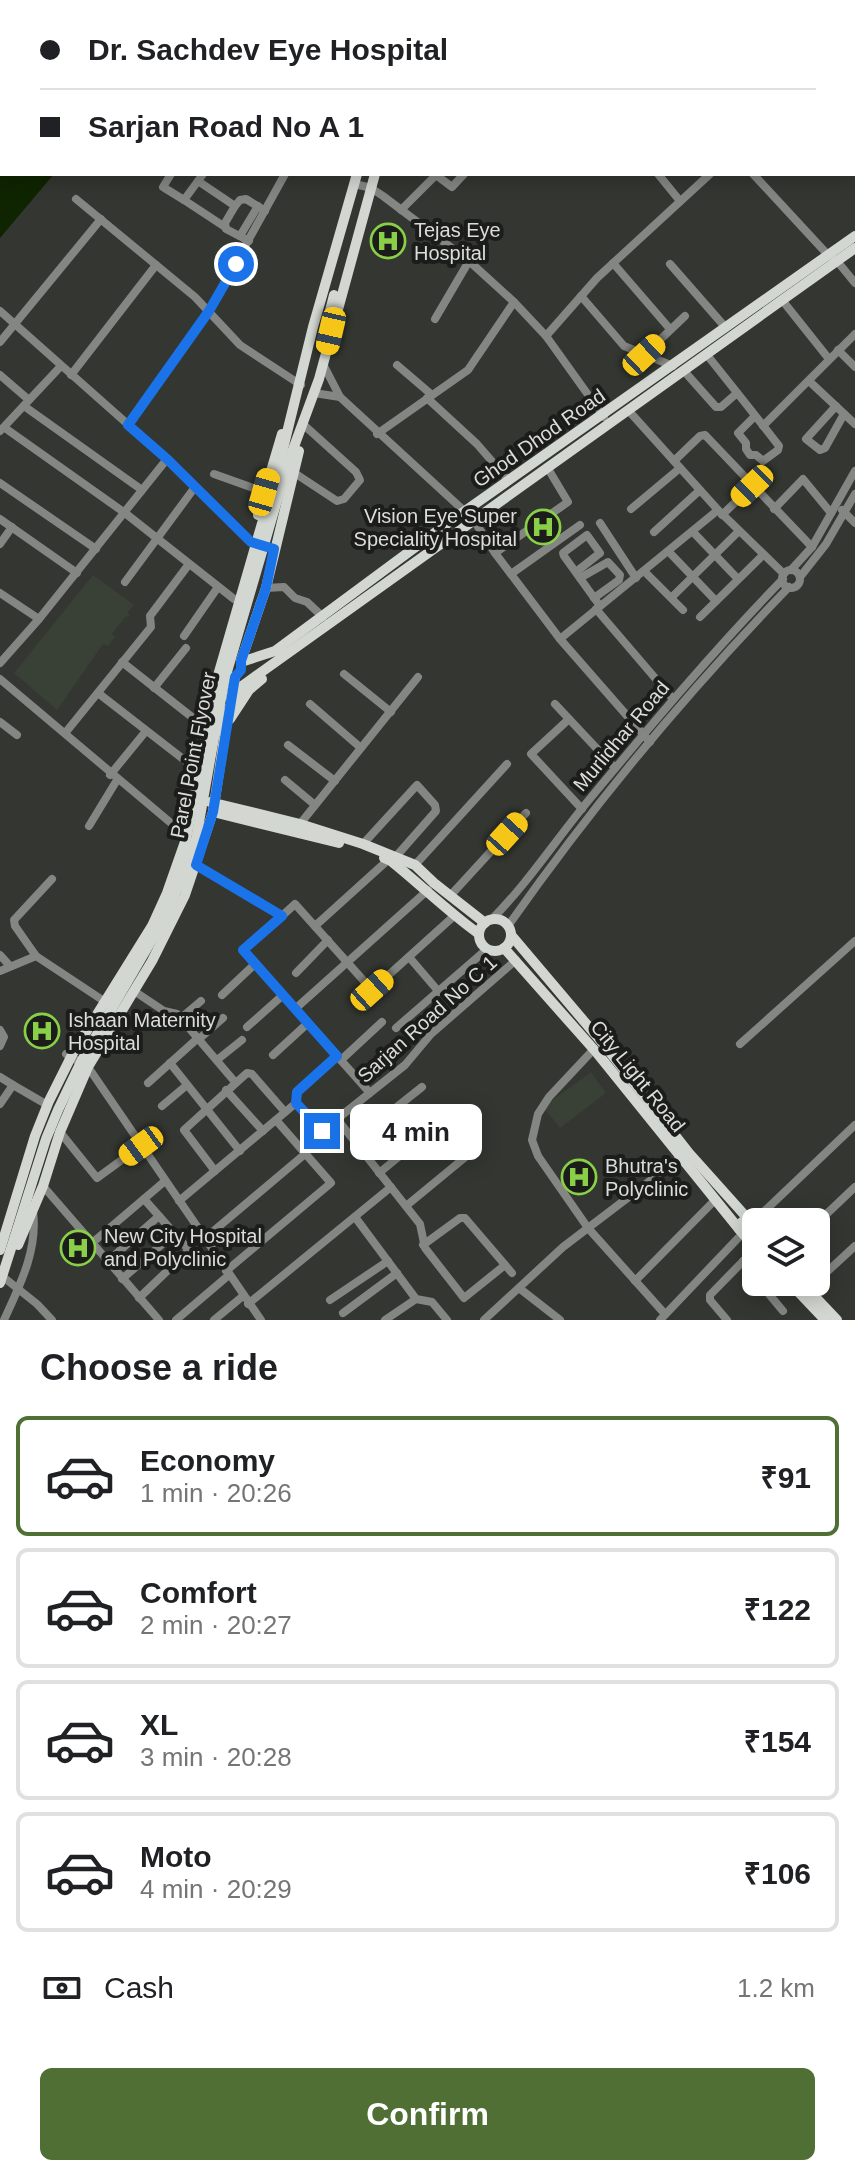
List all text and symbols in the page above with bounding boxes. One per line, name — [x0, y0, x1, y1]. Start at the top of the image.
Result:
text: Dr. Sachdev Eye Hospital — [88, 33, 448, 66]
text: Sarjan Road No A 1 — [88, 110, 364, 143]
place label: Tejas Eye Hospital — [414, 219, 501, 264]
hospital icon: Tejas Eye Hospital — [369, 222, 407, 260]
route start — [218, 246, 254, 282]
car — [314, 305, 348, 357]
car — [618, 330, 670, 380]
street label: Ghod Dhod Road — [469, 384, 609, 492]
car — [726, 461, 778, 511]
car — [246, 466, 282, 518]
place label: Vision Eye Super Speciality Hospital — [354, 505, 517, 550]
hospital icon: Vision Eye Super Speciality Hospital — [524, 508, 562, 546]
street label: Parel Point Flyover — [166, 670, 220, 840]
street label: Murlidhar Road — [569, 677, 673, 795]
car — [482, 808, 532, 860]
street label: Sarjan Road No C 1 — [353, 951, 501, 1087]
car — [346, 965, 398, 1015]
place label: Ishaan Maternity Hospital — [68, 1009, 216, 1054]
hospital icon: Ishaan Maternity Hospital — [23, 1012, 61, 1050]
street label: City Light Road — [586, 1016, 690, 1136]
callout: 4 min — [350, 1103, 482, 1159]
route end — [304, 1113, 340, 1149]
text: 4 min — [382, 1117, 450, 1147]
car — [115, 1122, 167, 1170]
place label: Bhutra's Polyclinic — [605, 1155, 688, 1200]
hospital icon: Bhutra's Polyclinic — [560, 1158, 598, 1196]
map controls — [742, 1208, 830, 1296]
button: layers — [742, 1208, 830, 1296]
place label: New City Hospital and Polyclinic — [104, 1225, 262, 1270]
hospital icon: New City Hospital and Polyclinic — [59, 1229, 97, 1267]
text: Choose a ride — [40, 1347, 278, 1388]
icon: car — [44, 1440, 116, 1512]
text: Economy — [140, 1444, 275, 1477]
text: ₹91 — [760, 1461, 811, 1494]
text: 1 min · 20:26 — [140, 1478, 292, 1508]
icon: car — [44, 1572, 116, 1644]
text: Comfort — [140, 1576, 257, 1609]
text: ₹122 — [744, 1593, 811, 1626]
text: 2 min · 20:27 — [140, 1610, 292, 1640]
icon: car — [44, 1704, 116, 1776]
text: XL — [140, 1708, 178, 1741]
text: ₹154 — [744, 1725, 811, 1758]
text: 3 min · 20:28 — [140, 1742, 292, 1772]
icon: car — [44, 1836, 116, 1908]
text: Moto — [140, 1840, 212, 1873]
text: ₹106 — [744, 1857, 811, 1890]
text: 4 min · 20:29 — [140, 1874, 292, 1904]
icon: cash — [40, 1966, 84, 2010]
text: Cash — [104, 1971, 174, 2004]
text: 1.2 km — [737, 1973, 815, 2003]
button: Confirm — [40, 2068, 815, 2160]

